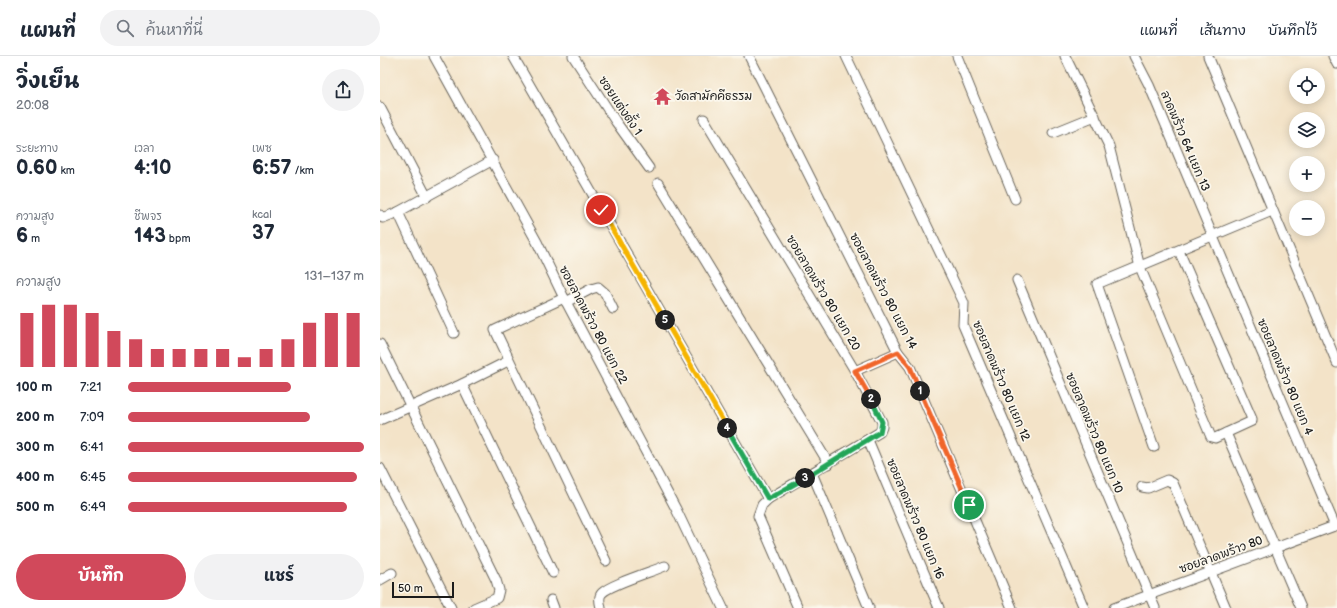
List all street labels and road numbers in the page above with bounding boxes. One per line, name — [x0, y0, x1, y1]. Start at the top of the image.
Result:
street label: ซอยแต่งตั้ง 1 — [595, 72, 648, 138]
street label: ลาดพร้าว 64 แยก 13 — [1157, 88, 1213, 194]
street label: ซอยลาดพร้าว 80 แยก 14 — [846, 230, 920, 352]
street label: ซอยลาดพร้าว 80 แยก 20 — [783, 233, 863, 353]
street label: ซอยลาดพร้าว 80 แยก 22 — [555, 263, 631, 387]
street label: ซอยลาดพร้าว 80 แยก 4 — [1254, 317, 1317, 438]
street label: ซอยลาดพร้าว 80 แยก 12 — [969, 319, 1033, 443]
street label: ซอยลาดพร้าว 80 แยก 10 — [1062, 371, 1126, 495]
street label: ซอยลาดพร้าว 80 แยก 16 — [883, 456, 947, 582]
street label: ซอยลาดพร้าว 80 — [1177, 533, 1265, 577]

